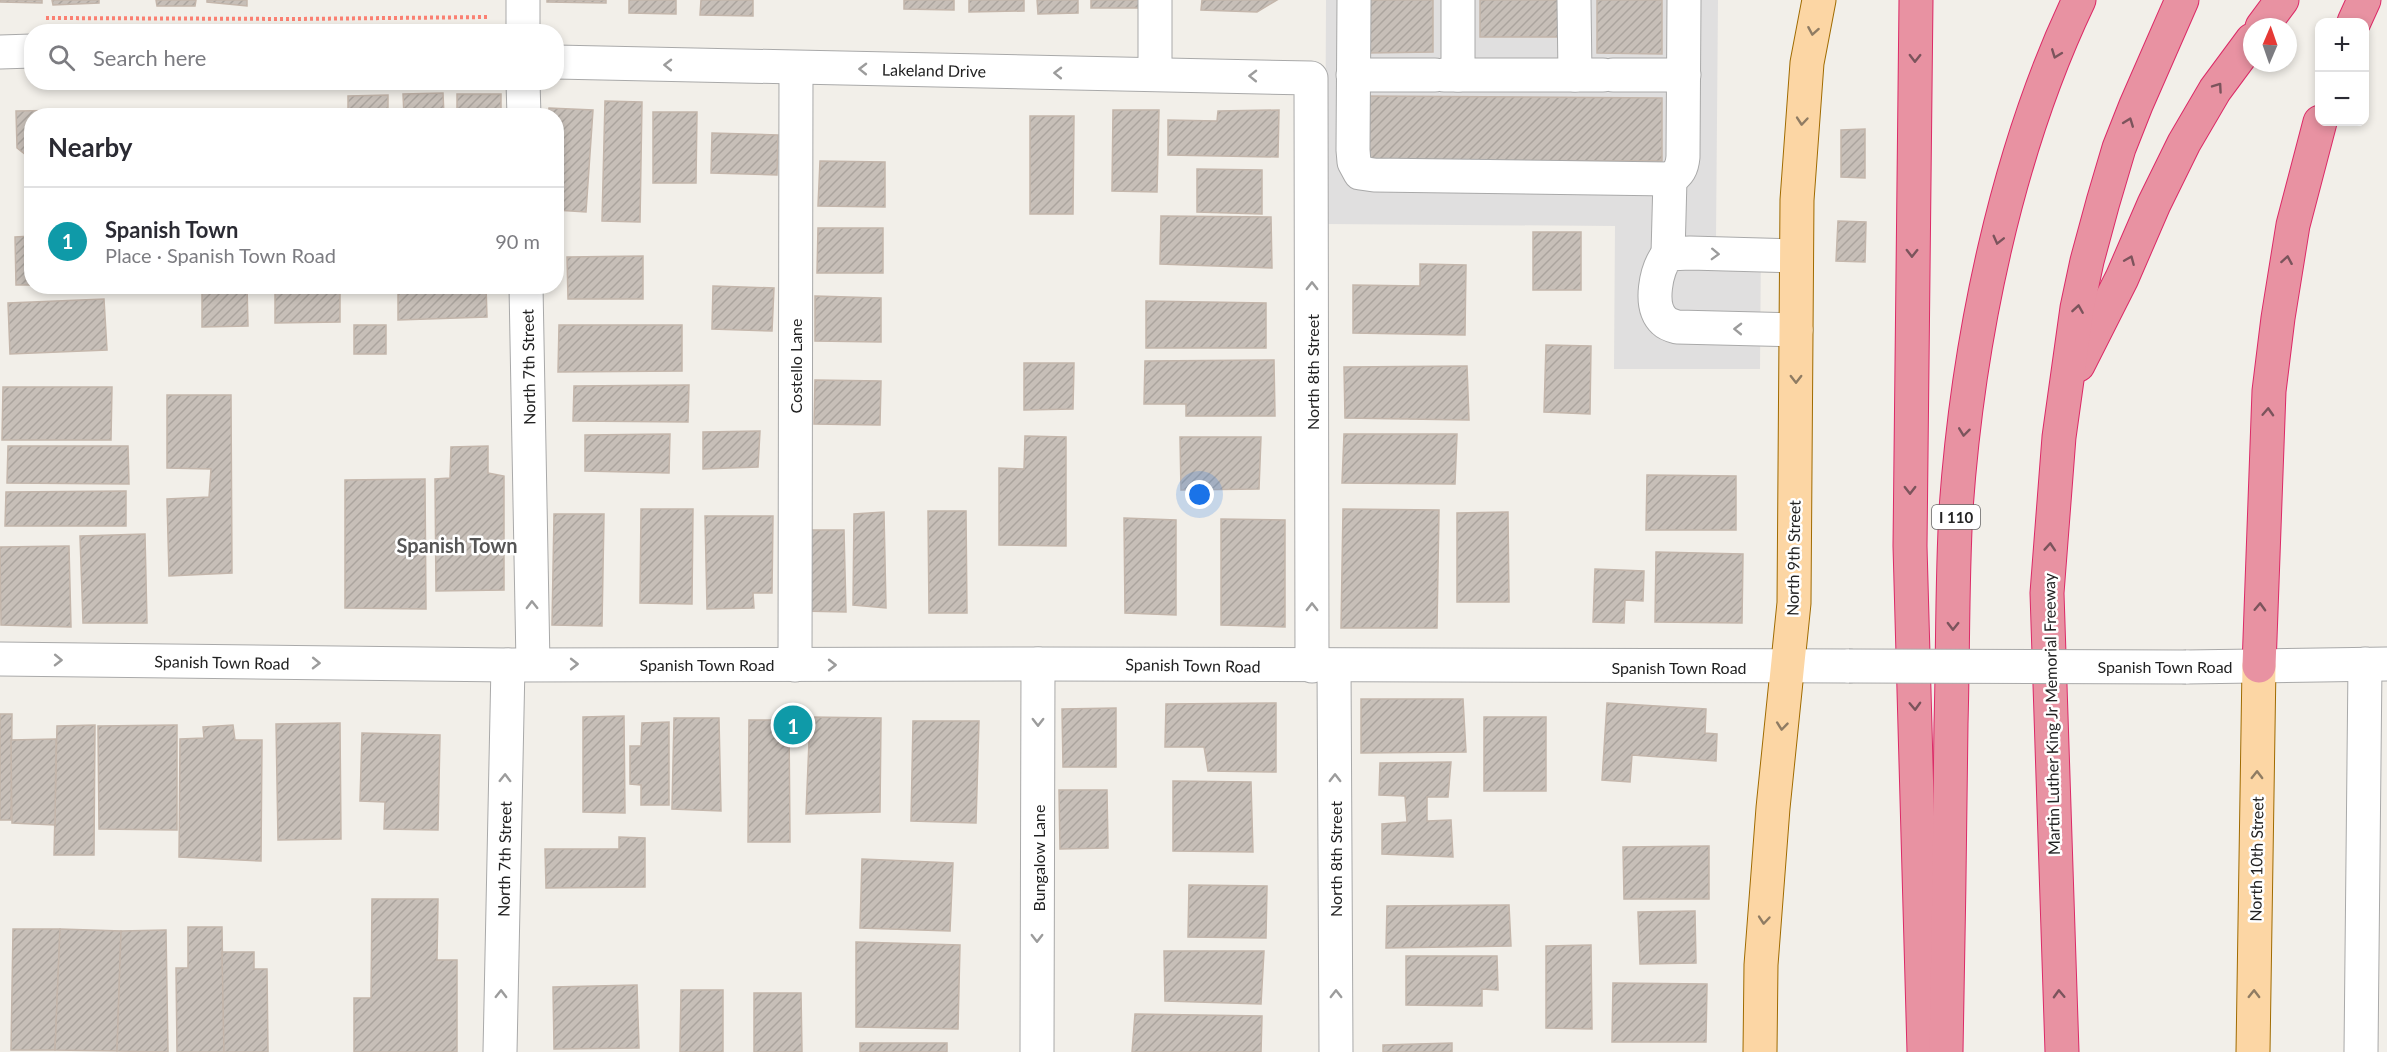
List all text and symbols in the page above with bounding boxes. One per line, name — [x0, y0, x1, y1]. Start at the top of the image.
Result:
north arrow — [2243, 18, 2297, 72]
map controls — [2315, 18, 2369, 126]
button: + — [2315, 18, 2369, 72]
search box — [24, 24, 564, 90]
one-way arrow — [1807, 26, 1820, 36]
icon: search — [45, 41, 78, 74]
text: Search here — [93, 44, 206, 71]
one-way arrow — [2051, 48, 2063, 59]
one-way arrow — [1909, 54, 1921, 63]
one-way arrow — [664, 58, 673, 71]
street label: Lakeland Drive — [882, 60, 986, 80]
one-way arrow — [859, 63, 868, 75]
one-way arrow — [1054, 67, 1063, 79]
one-way arrow — [1248, 70, 1257, 83]
button: − — [2315, 72, 2369, 126]
one-way arrow — [2211, 82, 2222, 93]
one-way arrow — [1796, 116, 1809, 125]
one-way arrow — [2122, 117, 2135, 127]
text: Nearby — [48, 131, 133, 163]
text: Spanish Town — [105, 216, 238, 243]
text: 1 — [62, 229, 73, 253]
text: 90 m — [495, 229, 540, 253]
one-way arrow — [1992, 234, 2005, 244]
text: Place · Spanish Town Road — [105, 243, 336, 267]
one-way arrow — [1711, 247, 1720, 260]
one-way arrow — [1906, 249, 1919, 258]
one-way arrow — [2123, 255, 2135, 266]
one-way arrow — [2281, 256, 2293, 265]
one-way arrow — [1306, 282, 1318, 291]
one-way arrow — [2071, 305, 2083, 314]
street label: North 7th Street — [517, 309, 539, 425]
street label: North 8th Street — [1303, 314, 1322, 430]
street label: Costello Lane — [786, 319, 805, 413]
one-way arrow — [1733, 322, 1742, 335]
one-way arrow — [1790, 374, 1802, 383]
one-way arrow — [2262, 408, 2275, 417]
one-way arrow — [1958, 427, 1970, 436]
your location — [1185, 480, 1214, 509]
one-way arrow — [1904, 486, 1917, 495]
street label: North 9th Street — [1782, 500, 1804, 616]
road number: I 110 — [1932, 505, 1980, 529]
district label: Spanish Town — [396, 533, 518, 557]
one-way arrow — [2043, 542, 2056, 551]
street label: Martin Luther King Jr Memorial Freeway — [2039, 572, 2063, 855]
one-way arrow — [525, 601, 538, 610]
one-way arrow — [1306, 603, 1318, 612]
one-way arrow — [2253, 603, 2266, 612]
one-way arrow — [1947, 622, 1959, 631]
street label: Spanish Town Road — [154, 651, 290, 673]
one-way arrow — [54, 654, 63, 666]
street label: Spanish Town Road — [1125, 654, 1261, 676]
street label: Spanish Town Road — [639, 655, 775, 674]
one-way arrow — [312, 657, 321, 669]
street label: Spanish Town Road — [2097, 657, 2233, 676]
one-way arrow — [570, 658, 579, 670]
one-way arrow — [828, 658, 837, 671]
street label: Spanish Town Road — [1611, 658, 1747, 677]
pin: 1 — [774, 702, 812, 748]
one-way arrow — [1908, 702, 1921, 711]
one-way arrow — [1032, 718, 1044, 727]
one-way arrow — [1776, 721, 1789, 730]
one-way arrow — [2251, 771, 2263, 780]
one-way arrow — [499, 773, 512, 782]
one-way arrow — [1329, 773, 1341, 782]
street label: North 10th Street — [2245, 796, 2267, 922]
street label: North 7th Street — [493, 801, 515, 917]
street label: North 8th Street — [1326, 801, 1345, 917]
street label: Bungalow Lane — [1029, 805, 1048, 911]
one-way arrow — [1758, 916, 1771, 925]
one-way arrow — [1031, 934, 1043, 943]
one-way arrow — [495, 989, 507, 998]
one-way arrow — [1330, 989, 1342, 998]
one-way arrow — [2053, 989, 2066, 998]
one-way arrow — [2248, 989, 2260, 998]

